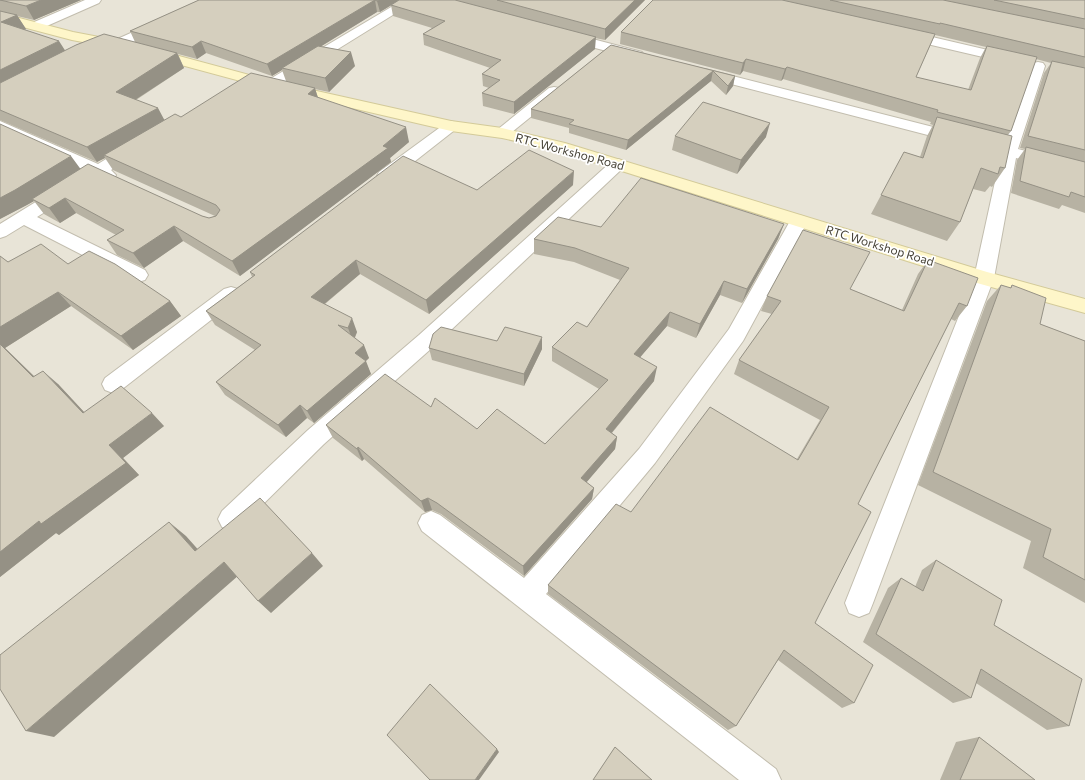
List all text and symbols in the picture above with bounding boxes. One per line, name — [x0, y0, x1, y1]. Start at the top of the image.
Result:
street label: RTC Workshop Road — [514, 130, 626, 172]
street label: RTC Workshop Road — [824, 222, 936, 268]

